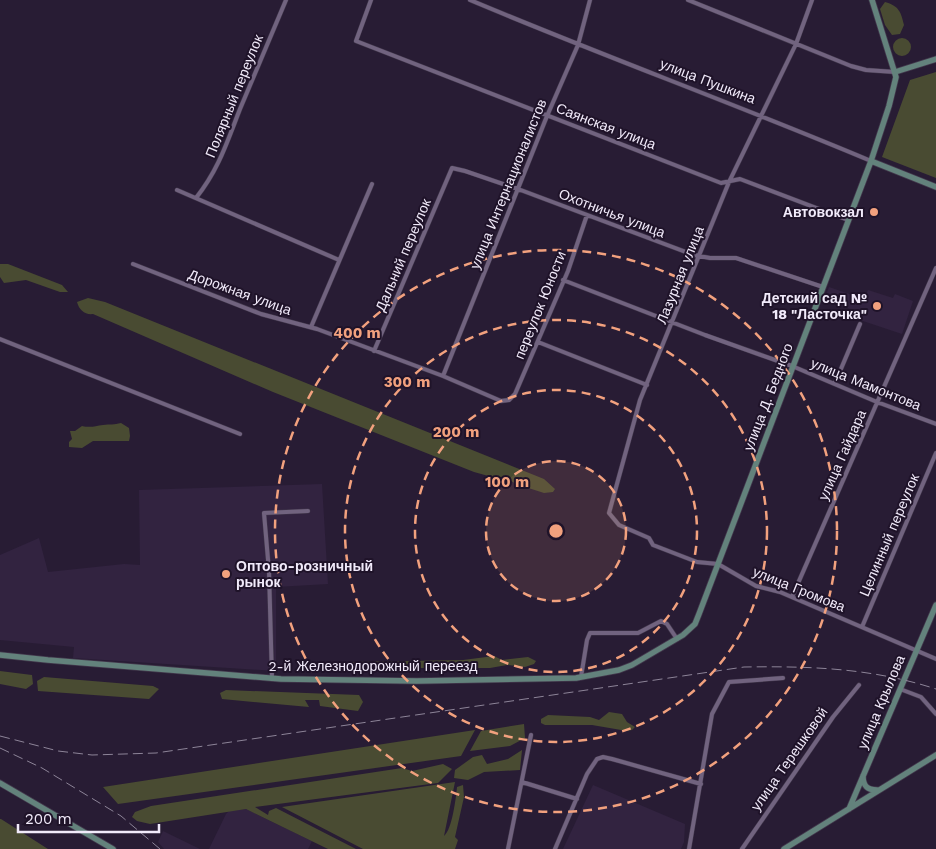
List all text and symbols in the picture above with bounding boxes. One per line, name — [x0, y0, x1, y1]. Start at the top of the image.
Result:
street label: Полярный переулок — [202, 31, 266, 160]
street label: улица Пушкина — [658, 55, 758, 107]
street label: улица Интернационалистов — [466, 97, 550, 271]
street label: Саянская улица — [554, 100, 658, 152]
street label: Охотничья улица — [557, 185, 668, 241]
street label: Дальний переулок — [372, 196, 434, 314]
place label: Автовокзал — [783, 204, 864, 220]
marker: Автовокзал — [868, 206, 880, 218]
street label: Лазурная улица — [653, 224, 707, 326]
street label: переулок Юности — [511, 249, 569, 361]
street label: Дорожная улица — [186, 266, 294, 318]
place label: Детский сад № 18 "Ласточка" — [762, 290, 867, 322]
marker: Детский сад № 18 "Ласточка" — [871, 300, 883, 312]
text: 400 m — [333, 324, 381, 342]
street label: улица Д. Бедного — [740, 341, 796, 453]
street label: улица Мамонтова — [809, 355, 923, 413]
text: 300 m — [384, 373, 430, 391]
street label: улица Гайдара — [815, 407, 869, 503]
text: 200 m — [433, 423, 479, 441]
street label: Целинный переулок — [856, 471, 922, 599]
text: 100 m — [485, 473, 529, 491]
centre of rings — [547, 522, 565, 540]
place label: Оптово-розничный рынок — [236, 558, 373, 590]
street label: улица Громова — [751, 563, 848, 615]
marker: Оптово-розничный рынок — [220, 568, 232, 580]
street label: улица Крылова — [854, 652, 908, 751]
street label: 2-й Железнодорожный переезд — [269, 658, 477, 674]
street label: улица Терешковой — [747, 704, 831, 814]
scale bar — [18, 802, 159, 834]
text: 200 m — [25, 810, 72, 828]

